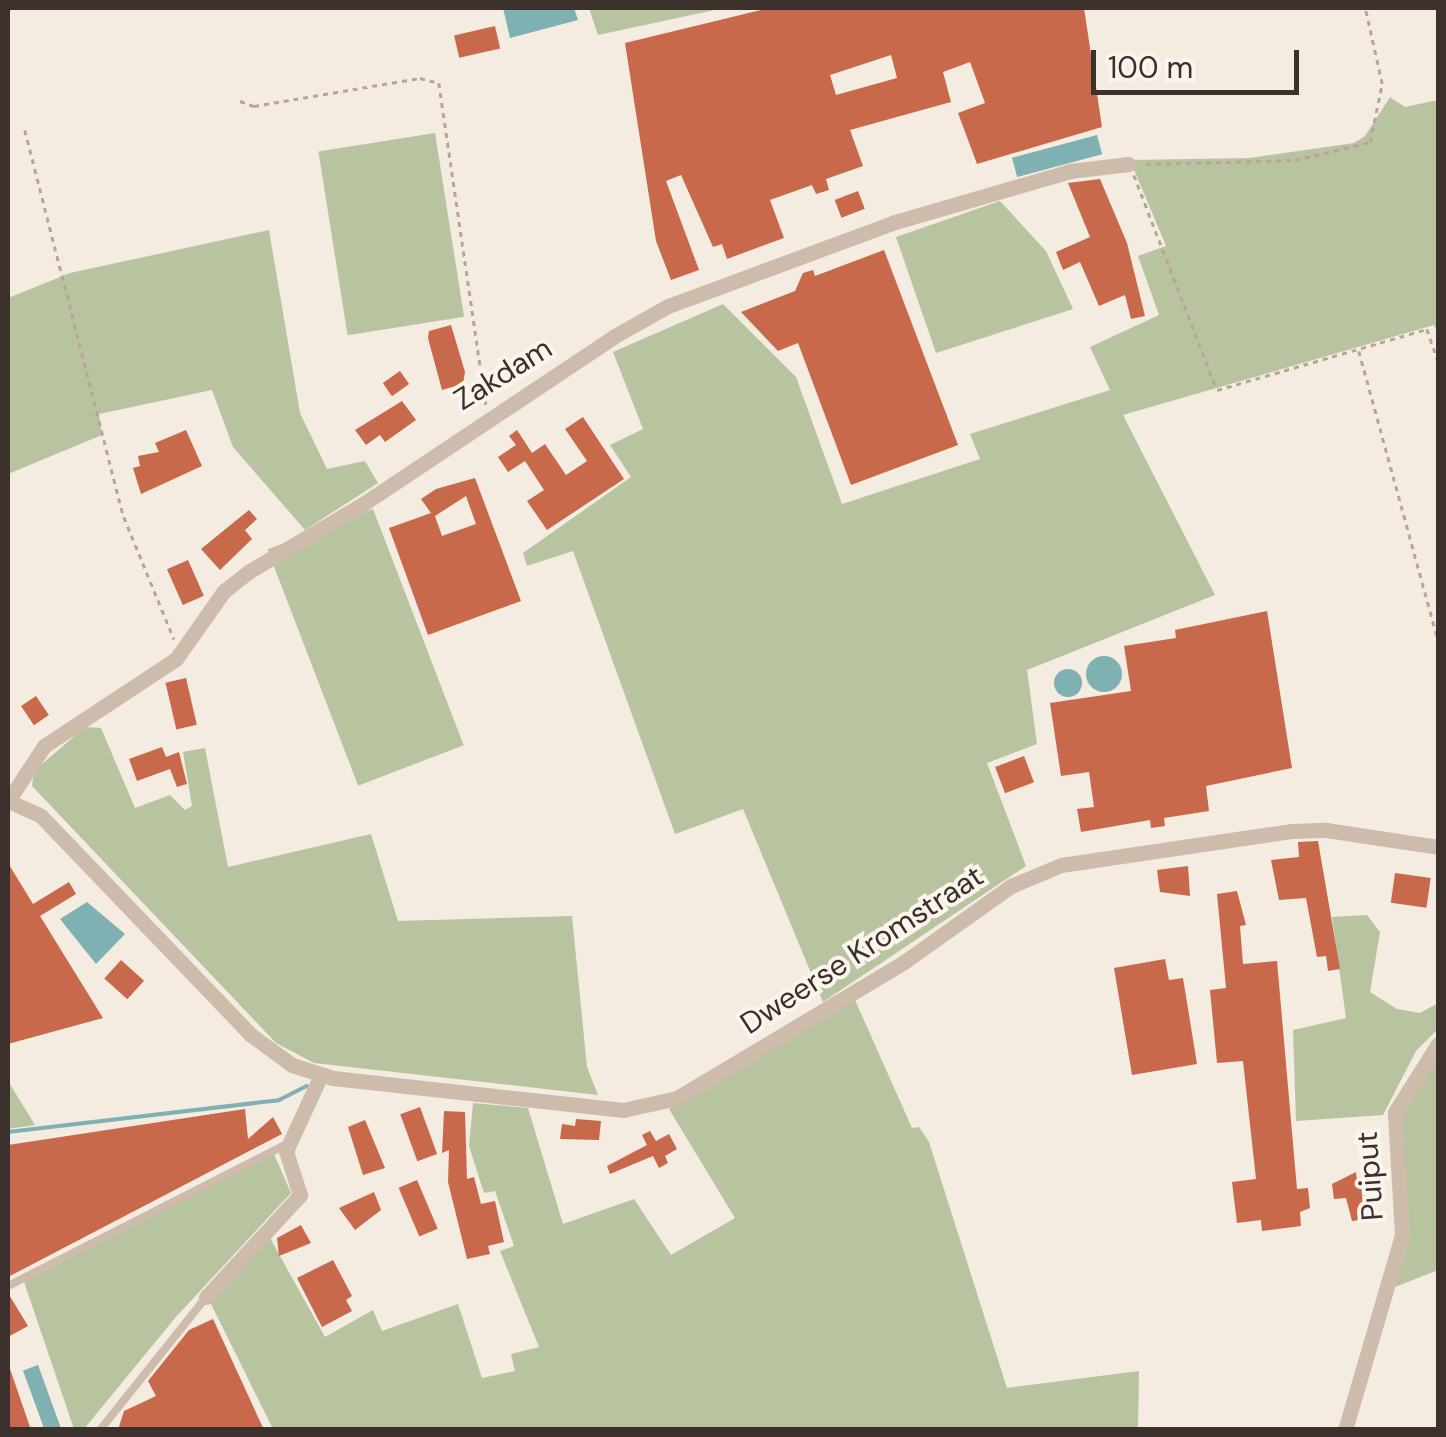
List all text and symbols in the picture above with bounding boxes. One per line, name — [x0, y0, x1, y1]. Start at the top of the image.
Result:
scale bar — [1096, 30, 1304, 92]
text: 100 m — [1108, 48, 1193, 87]
street label: Zakdam — [447, 330, 559, 418]
street label: Dweerse Kromstraat — [734, 858, 990, 1042]
street label: Puiput — [1349, 1130, 1391, 1222]

